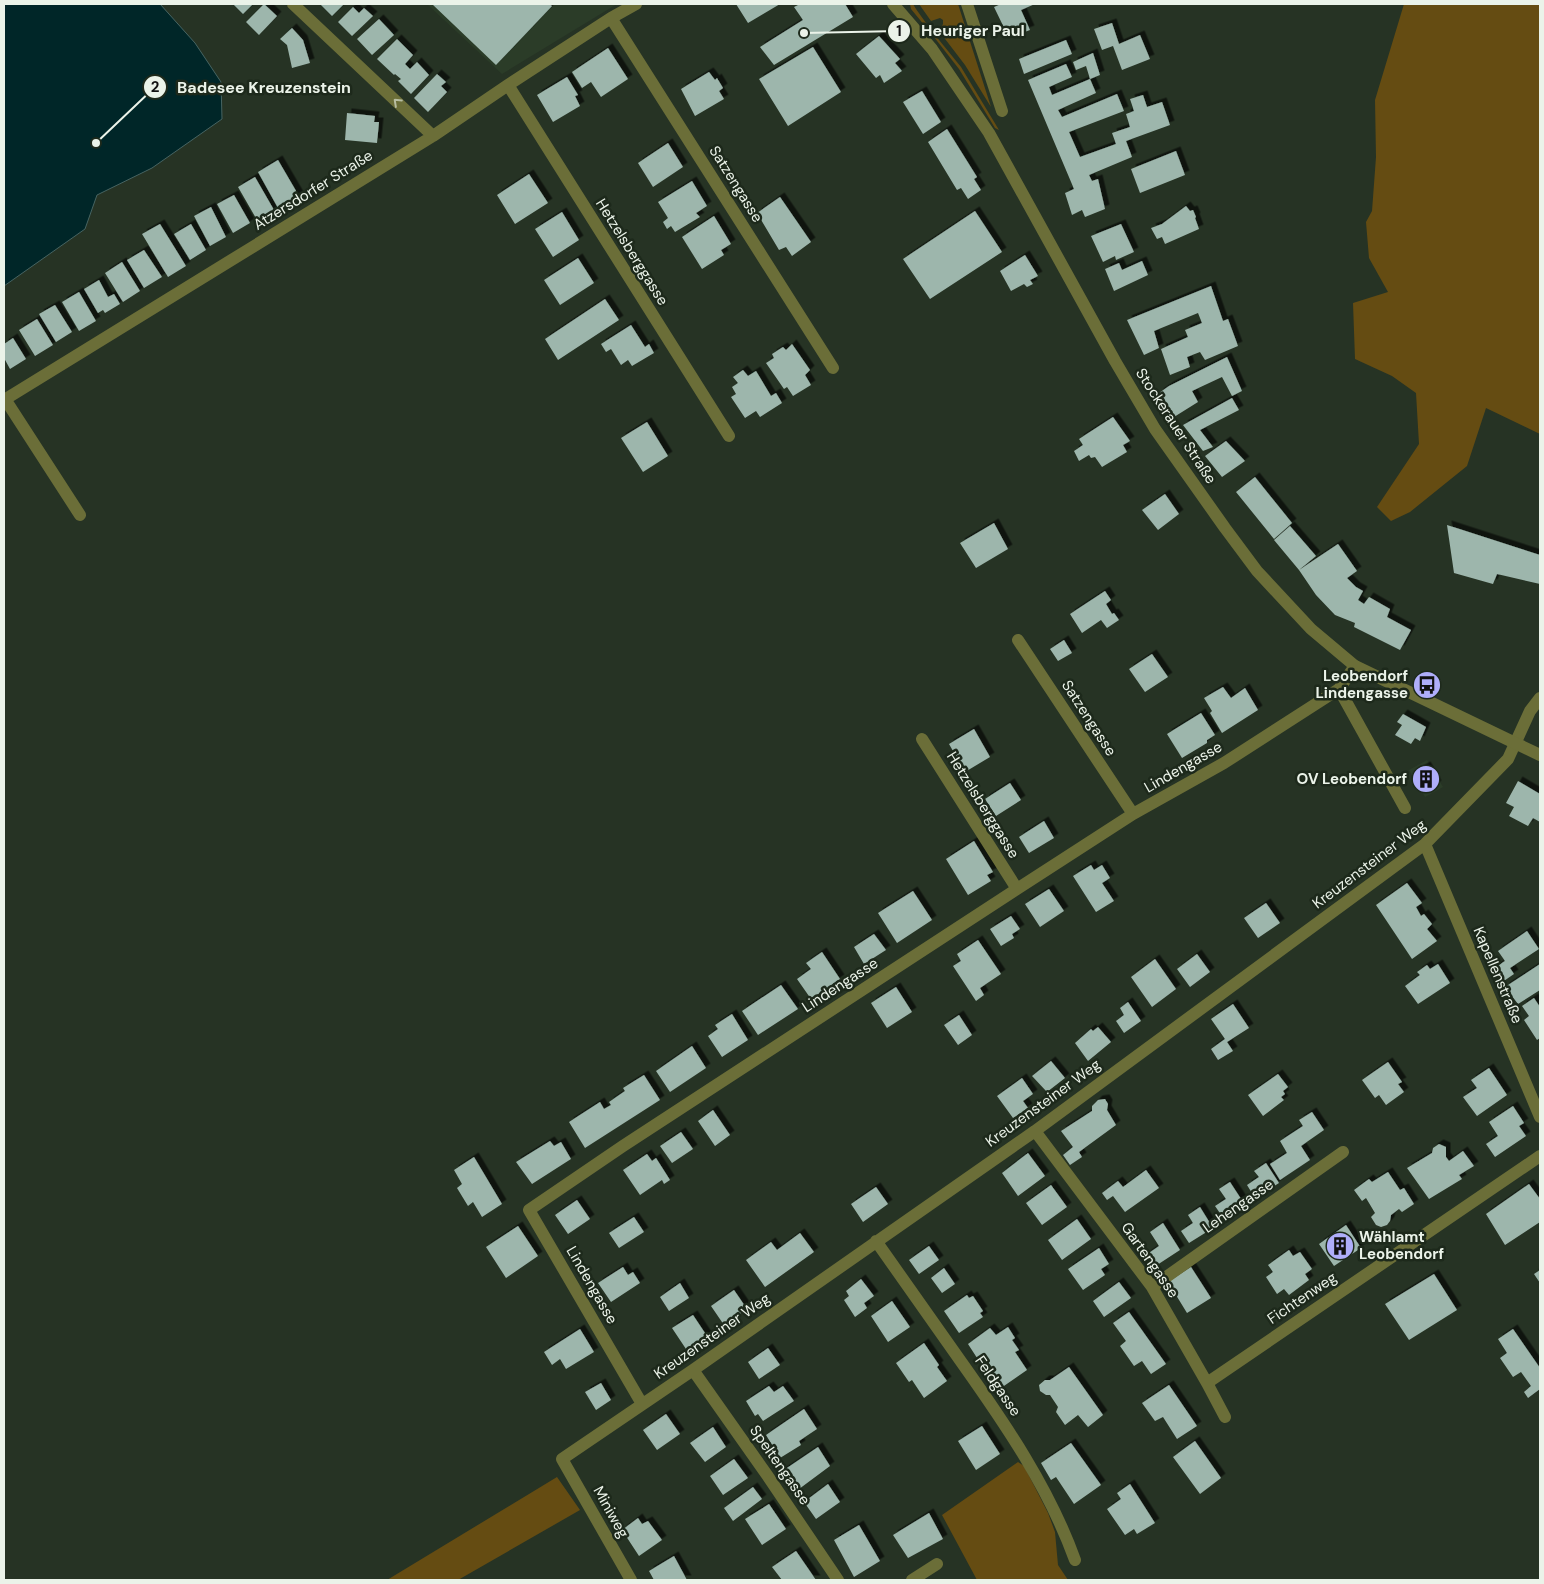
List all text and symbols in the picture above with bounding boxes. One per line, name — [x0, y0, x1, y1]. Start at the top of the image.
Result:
callout: Heuriger Paul — [887, 15, 1035, 46]
text: Heuriger Paul — [921, 20, 1025, 41]
text: 1 — [896, 21, 902, 41]
callout: Badesee Kreuzenstein — [143, 72, 361, 103]
text: 2 — [151, 77, 160, 97]
text: Badesee Kreuzenstein — [177, 77, 351, 98]
one-way arrow — [394, 99, 403, 108]
street label: Satzengasse — [705, 142, 767, 226]
street label: Atzersdorfer Straße — [250, 145, 376, 235]
street label: Hetzelsberggasse — [591, 195, 673, 309]
street label: Stockerauer Straße — [1131, 364, 1221, 488]
place label: Leobendorf Lindengasse — [1315, 666, 1408, 703]
bus stop icon: Leobendorf Lindengasse — [1412, 670, 1442, 700]
street label: Satzengasse — [1057, 676, 1121, 760]
street label: Lindengasse — [1140, 737, 1226, 797]
street label: Hetzelsberggasse — [942, 748, 1024, 862]
building icon: OV Leobendorf — [1411, 764, 1441, 794]
place label: OV Leobendorf — [1296, 769, 1407, 789]
street label: Kreuzensteiner Weg — [1308, 815, 1430, 913]
street label: Kapellenstraße — [1469, 924, 1527, 1026]
street label: Lindengasse — [798, 953, 882, 1017]
street label: Kreuzensteiner Weg — [982, 1055, 1104, 1151]
street label: Lehengasse — [1199, 1174, 1277, 1238]
street label: Gartengasse — [1117, 1218, 1183, 1302]
place label: Wählamt Leobendorf — [1359, 1227, 1444, 1264]
building icon: Wählamt Leobendorf — [1325, 1231, 1355, 1261]
street label: Lindengasse — [562, 1242, 622, 1328]
street label: Fichtenweg — [1263, 1267, 1341, 1329]
street label: Kreuzensteiner Weg — [650, 1288, 774, 1384]
street label: Feldgasse — [970, 1352, 1026, 1420]
street label: Speltengasse — [745, 1421, 815, 1509]
street label: Miniweg — [589, 1482, 633, 1542]

